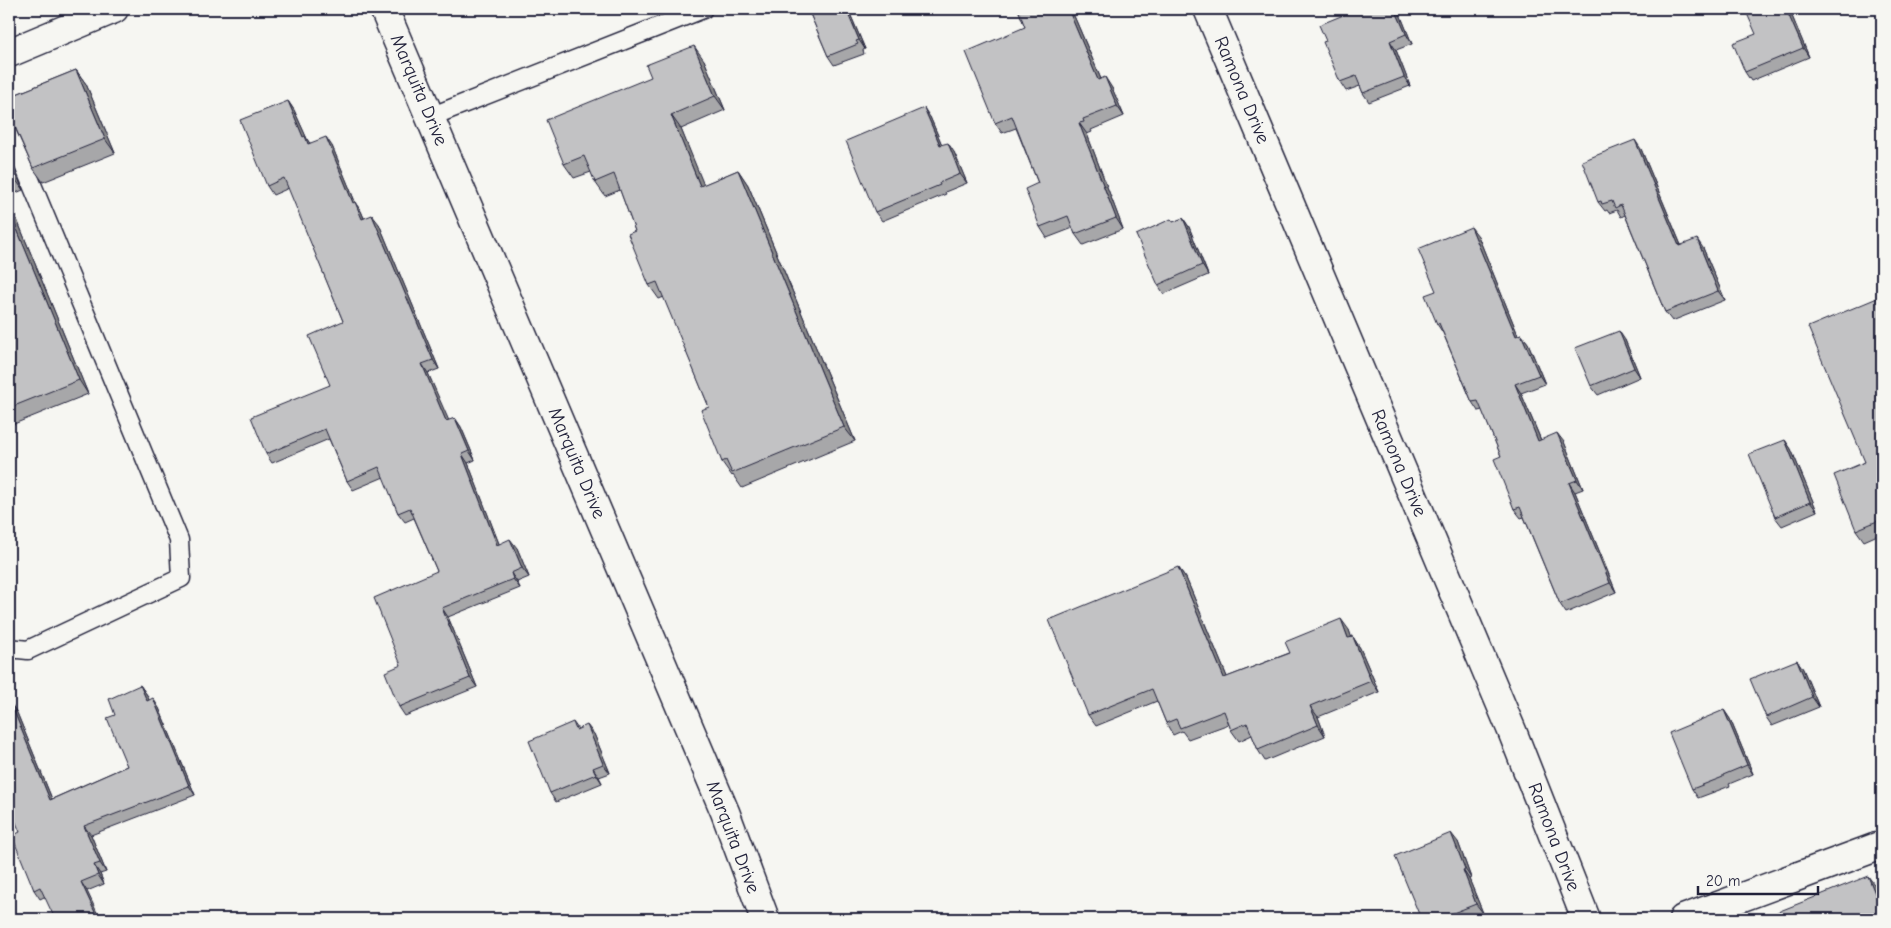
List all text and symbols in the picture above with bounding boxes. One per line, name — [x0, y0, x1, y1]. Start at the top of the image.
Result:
street label: Marquita Drive — [386, 31, 452, 149]
street label: Ramona Drive — [1210, 33, 1274, 147]
street label: Marquita Drive — [544, 404, 610, 522]
street label: Ramona Drive — [1367, 406, 1431, 520]
street label: Marquita Drive — [701, 778, 765, 896]
street label: Ramona Drive — [1523, 780, 1585, 894]
scale bar — [1698, 863, 1818, 895]
text: 20 m — [1706, 872, 1740, 890]

